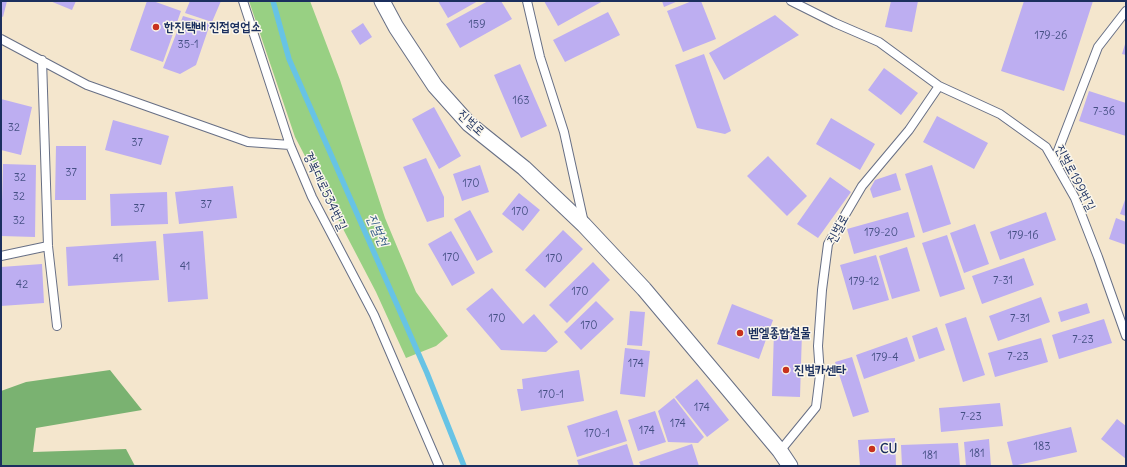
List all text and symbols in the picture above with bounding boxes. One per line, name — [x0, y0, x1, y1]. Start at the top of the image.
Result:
house number: 159 — [468, 18, 486, 32]
place label: 한진택배 진접영업소 — [164, 19, 261, 35]
marker: 한진택배 진접영업소 — [151, 22, 161, 32]
house number: 179-26 — [1035, 29, 1067, 43]
house number: 35-1 — [177, 38, 199, 52]
house number: 163 — [513, 94, 529, 108]
house number: 7-36 — [1093, 105, 1115, 119]
street label: 진벌로 — [454, 107, 488, 139]
house number: 32 — [8, 121, 20, 135]
house number: 37 — [131, 136, 143, 150]
street label: 진벌로199번길 — [1052, 142, 1098, 214]
street label: 경복대로534번길 — [300, 149, 350, 233]
house number: 37 — [65, 166, 77, 180]
house number: 32 — [14, 171, 26, 185]
house number: 170 — [463, 177, 479, 191]
house number: 32 — [13, 190, 25, 204]
house number: 37 — [200, 198, 212, 212]
house number: 37 — [133, 202, 145, 216]
house number: 170 — [512, 205, 528, 219]
water label: 진벌천 — [362, 211, 392, 249]
street label: 진벌로 — [824, 211, 852, 247]
house number: 32 — [13, 214, 25, 228]
house number: 179-20 — [864, 226, 898, 240]
house number: 179-16 — [1008, 229, 1038, 243]
house number: 170 — [443, 251, 459, 265]
house number: 41 — [113, 252, 123, 266]
house number: 170 — [546, 252, 562, 266]
house number: 41 — [180, 260, 190, 274]
house number: 7-31 — [993, 274, 1013, 288]
house number: 179-12 — [849, 275, 879, 289]
house number: 42 — [16, 278, 28, 292]
house number: 170 — [572, 285, 588, 299]
house number: 170 — [489, 312, 505, 326]
house number: 7-31 — [1010, 312, 1030, 326]
house number: 170 — [581, 319, 597, 333]
place label: 벧엘종합철물 — [748, 325, 811, 341]
marker: 벧엘종합철물 — [735, 328, 745, 338]
house number: 7-23 — [1072, 333, 1094, 347]
house number: 7-23 — [1007, 350, 1029, 364]
house number: 179-4 — [871, 351, 899, 365]
house number: 174 — [628, 357, 644, 371]
place label: 진벌카센타 — [794, 362, 846, 378]
marker: 진벌카센타 — [781, 365, 791, 375]
house number: 170-1 — [538, 388, 564, 402]
house number: 174 — [694, 401, 710, 415]
house number: 7-23 — [960, 410, 982, 424]
house number: 174 — [670, 417, 686, 431]
house number: 174 — [639, 424, 655, 438]
house number: 170-1 — [584, 427, 610, 441]
house number: 183 — [1034, 440, 1050, 454]
place label: CU — [880, 441, 897, 457]
marker: CU — [867, 444, 877, 454]
house number: 181 — [969, 447, 985, 461]
house number: 181 — [922, 449, 938, 463]

